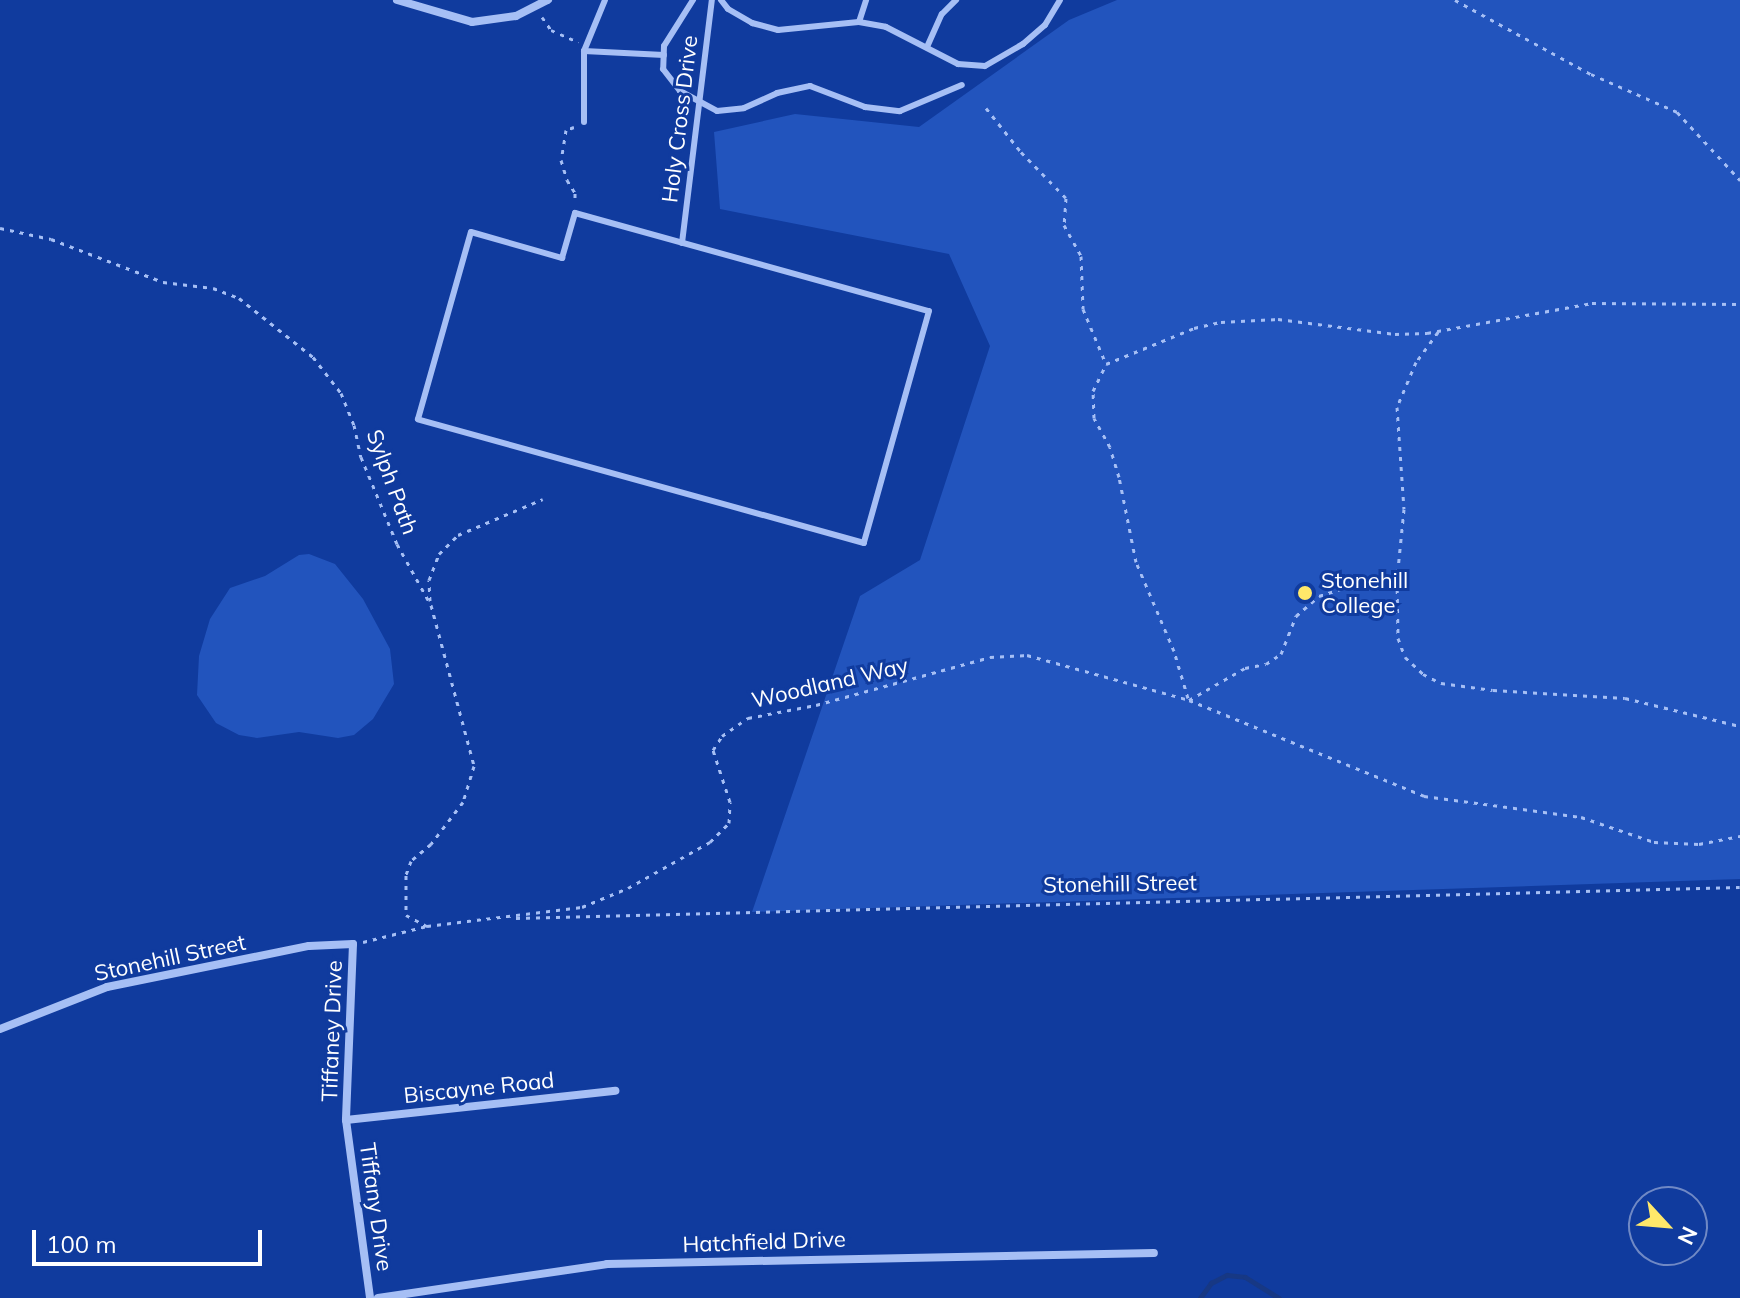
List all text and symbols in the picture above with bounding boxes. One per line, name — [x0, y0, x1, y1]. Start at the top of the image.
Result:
street label: Holy Cross Drive — [657, 34, 703, 204]
street label: Sylph Path — [361, 426, 423, 538]
place label: Stonehill College — [1321, 567, 1408, 618]
marker: Stonehill College — [1296, 584, 1314, 602]
street label: Woodland Way — [749, 652, 911, 714]
street label: Stonehill Street — [1043, 869, 1197, 899]
street label: Stonehill Street — [92, 929, 248, 987]
street label: Tiffaney Drive — [316, 960, 348, 1102]
street label: Biscayne Road — [402, 1067, 556, 1109]
street label: Tiffany Drive — [354, 1141, 398, 1273]
north arrow — [1628, 1186, 1708, 1266]
scale bar — [36, 1214, 266, 1264]
text: N — [1672, 1222, 1704, 1249]
street label: Hatchfield Drive — [682, 1226, 846, 1258]
text: 100 m — [46, 1229, 117, 1259]

